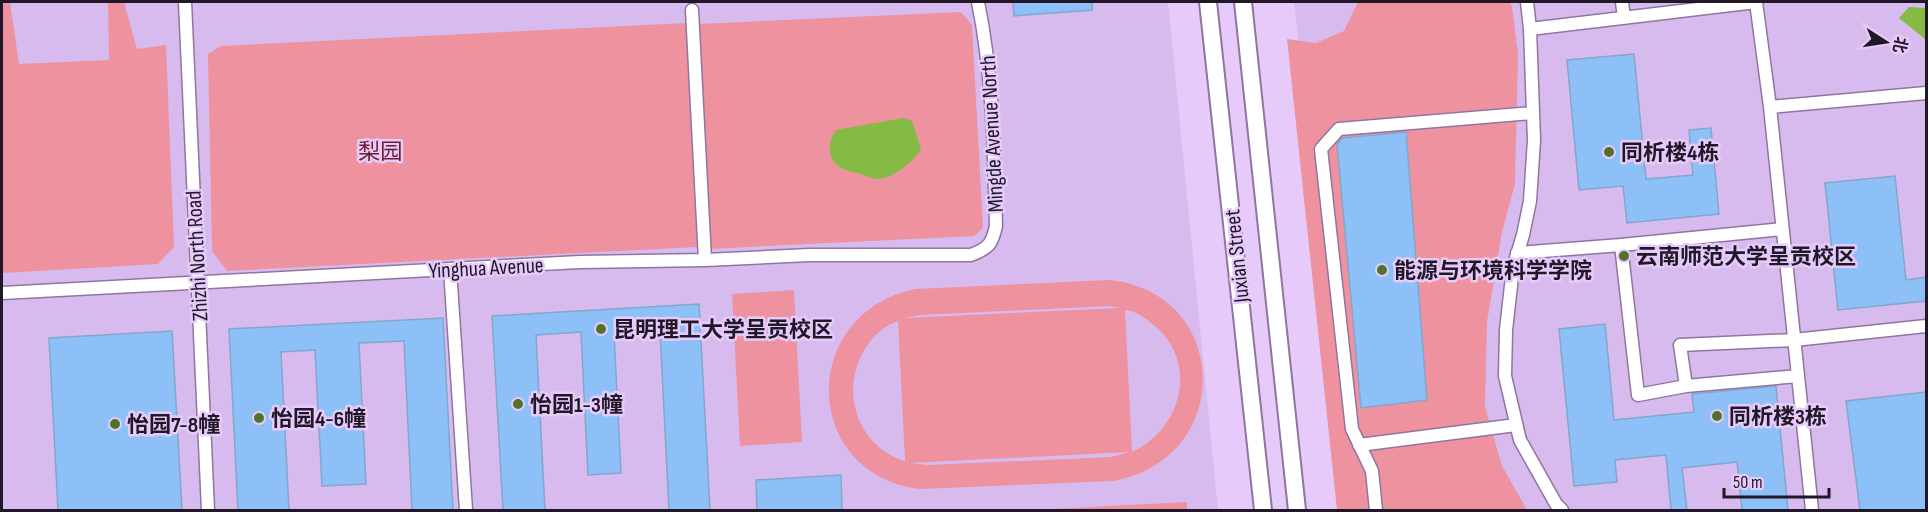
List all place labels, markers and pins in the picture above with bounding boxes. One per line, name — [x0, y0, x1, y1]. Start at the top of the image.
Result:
place label: 同析楼4栋 — [1621, 140, 1719, 167]
marker: 同析楼4栋 — [1602, 145, 1616, 159]
place label: 云南师范大学呈贡校区 — [1636, 244, 1856, 271]
marker: 云南师范大学呈贡校区 — [1617, 249, 1631, 263]
place label: 能源与环境科学学院 — [1394, 258, 1592, 285]
marker: 能源与环境科学学院 — [1375, 263, 1389, 277]
place label: 昆明理工大学呈贡校区 — [613, 317, 833, 344]
marker: 昆明理工大学呈贡校区 — [594, 322, 608, 336]
place label: 怡园1-3幢 — [530, 392, 623, 419]
marker: 怡园1-3幢 — [511, 397, 525, 411]
place label: 同析楼3栋 — [1729, 404, 1827, 431]
place label: 怡园4-6幢 — [271, 406, 366, 433]
marker: 同析楼3栋 — [1710, 409, 1724, 423]
marker: 怡园4-6幢 — [252, 411, 266, 425]
place label: 怡园7-8幢 — [127, 412, 220, 439]
marker: 怡园7-8幢 — [108, 417, 122, 431]

